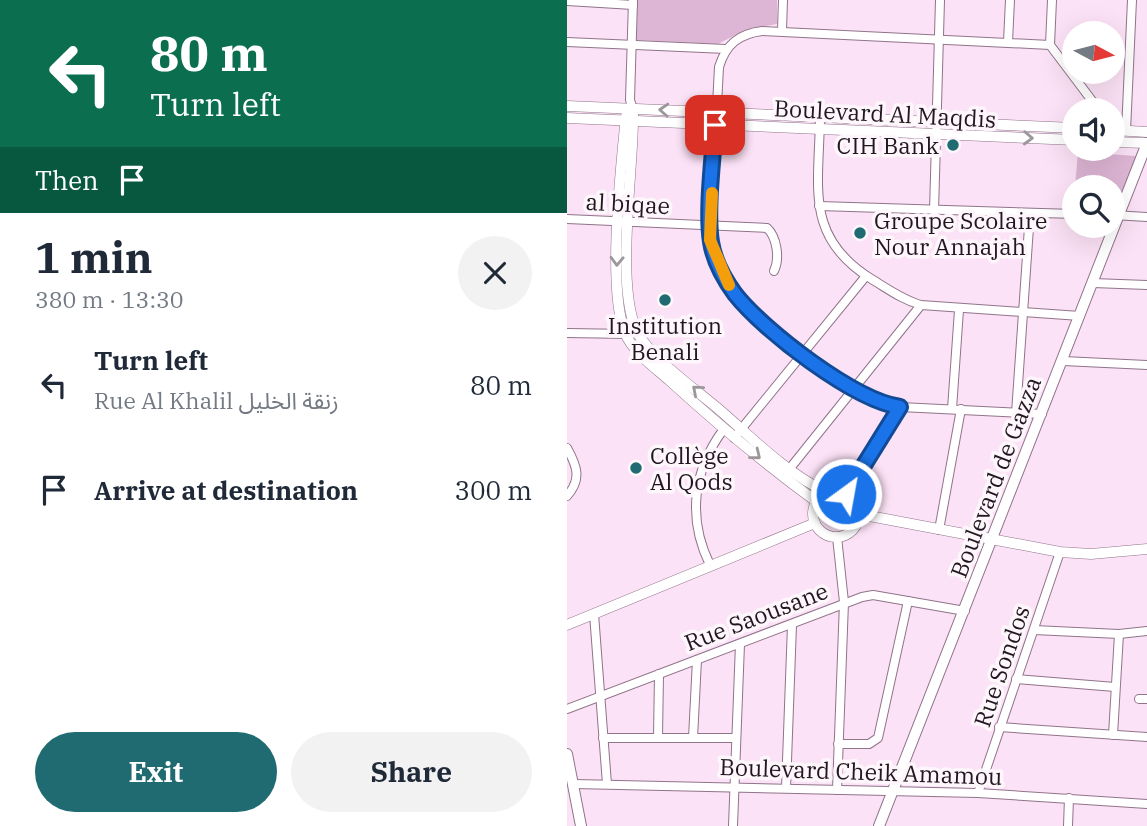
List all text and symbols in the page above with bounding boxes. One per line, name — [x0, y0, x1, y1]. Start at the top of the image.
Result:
text: 80 m — [150, 21, 268, 84]
north arrow — [1062, 21, 1125, 84]
map controls — [1062, 21, 1125, 238]
icon: left — [35, 28, 126, 119]
text: Turn left — [150, 83, 281, 125]
street label: Boulevard Al Maqdis — [773, 92, 997, 134]
pin — [685, 95, 745, 155]
button: sound — [1062, 98, 1125, 161]
one-way arrow — [658, 103, 669, 118]
icon: arrive — [696, 106, 734, 144]
place label: CIH Bank — [837, 130, 940, 160]
one-way arrow — [1022, 131, 1033, 146]
marker: CIH Bank — [945, 137, 961, 153]
icon: arrive — [113, 161, 151, 199]
text: Then — [35, 163, 99, 197]
button: search — [1062, 175, 1125, 238]
street label: al biqae — [585, 186, 671, 220]
place label: Groupe Scolaire Nour Annajah — [874, 205, 1047, 261]
marker: Groupe Scolaire Nour Annajah — [852, 225, 868, 241]
text: 1 min — [35, 230, 153, 285]
button: close — [458, 236, 532, 310]
one-way arrow — [610, 256, 625, 267]
text: 380 m · 13:30 — [35, 284, 184, 314]
marker: Institution Benali — [657, 292, 673, 308]
place label: Institution Benali — [608, 310, 722, 366]
text: Turn left — [94, 343, 208, 377]
icon: left — [35, 366, 73, 404]
text: 80 m — [470, 368, 532, 402]
street label: Boulevard de Gazza — [943, 372, 1047, 582]
text: Rue Al Khalil زنقة الخليل — [94, 385, 339, 415]
one-way arrow — [693, 386, 706, 398]
place label: Collège Al Qods — [650, 440, 733, 496]
one-way arrow — [748, 447, 760, 460]
position arrow — [809, 457, 883, 531]
marker: Collège Al Qods — [628, 460, 644, 476]
icon: arrive — [35, 471, 73, 509]
text: Arrive at destination — [94, 473, 358, 507]
text: 300 m — [454, 473, 532, 507]
street label: Rue Saousane — [680, 575, 832, 657]
street label: Rue Sondos — [966, 601, 1036, 731]
button: Exit — [35, 732, 277, 812]
button: Share — [291, 732, 532, 812]
street label: Boulevard Cheik Amamou — [719, 751, 1003, 791]

